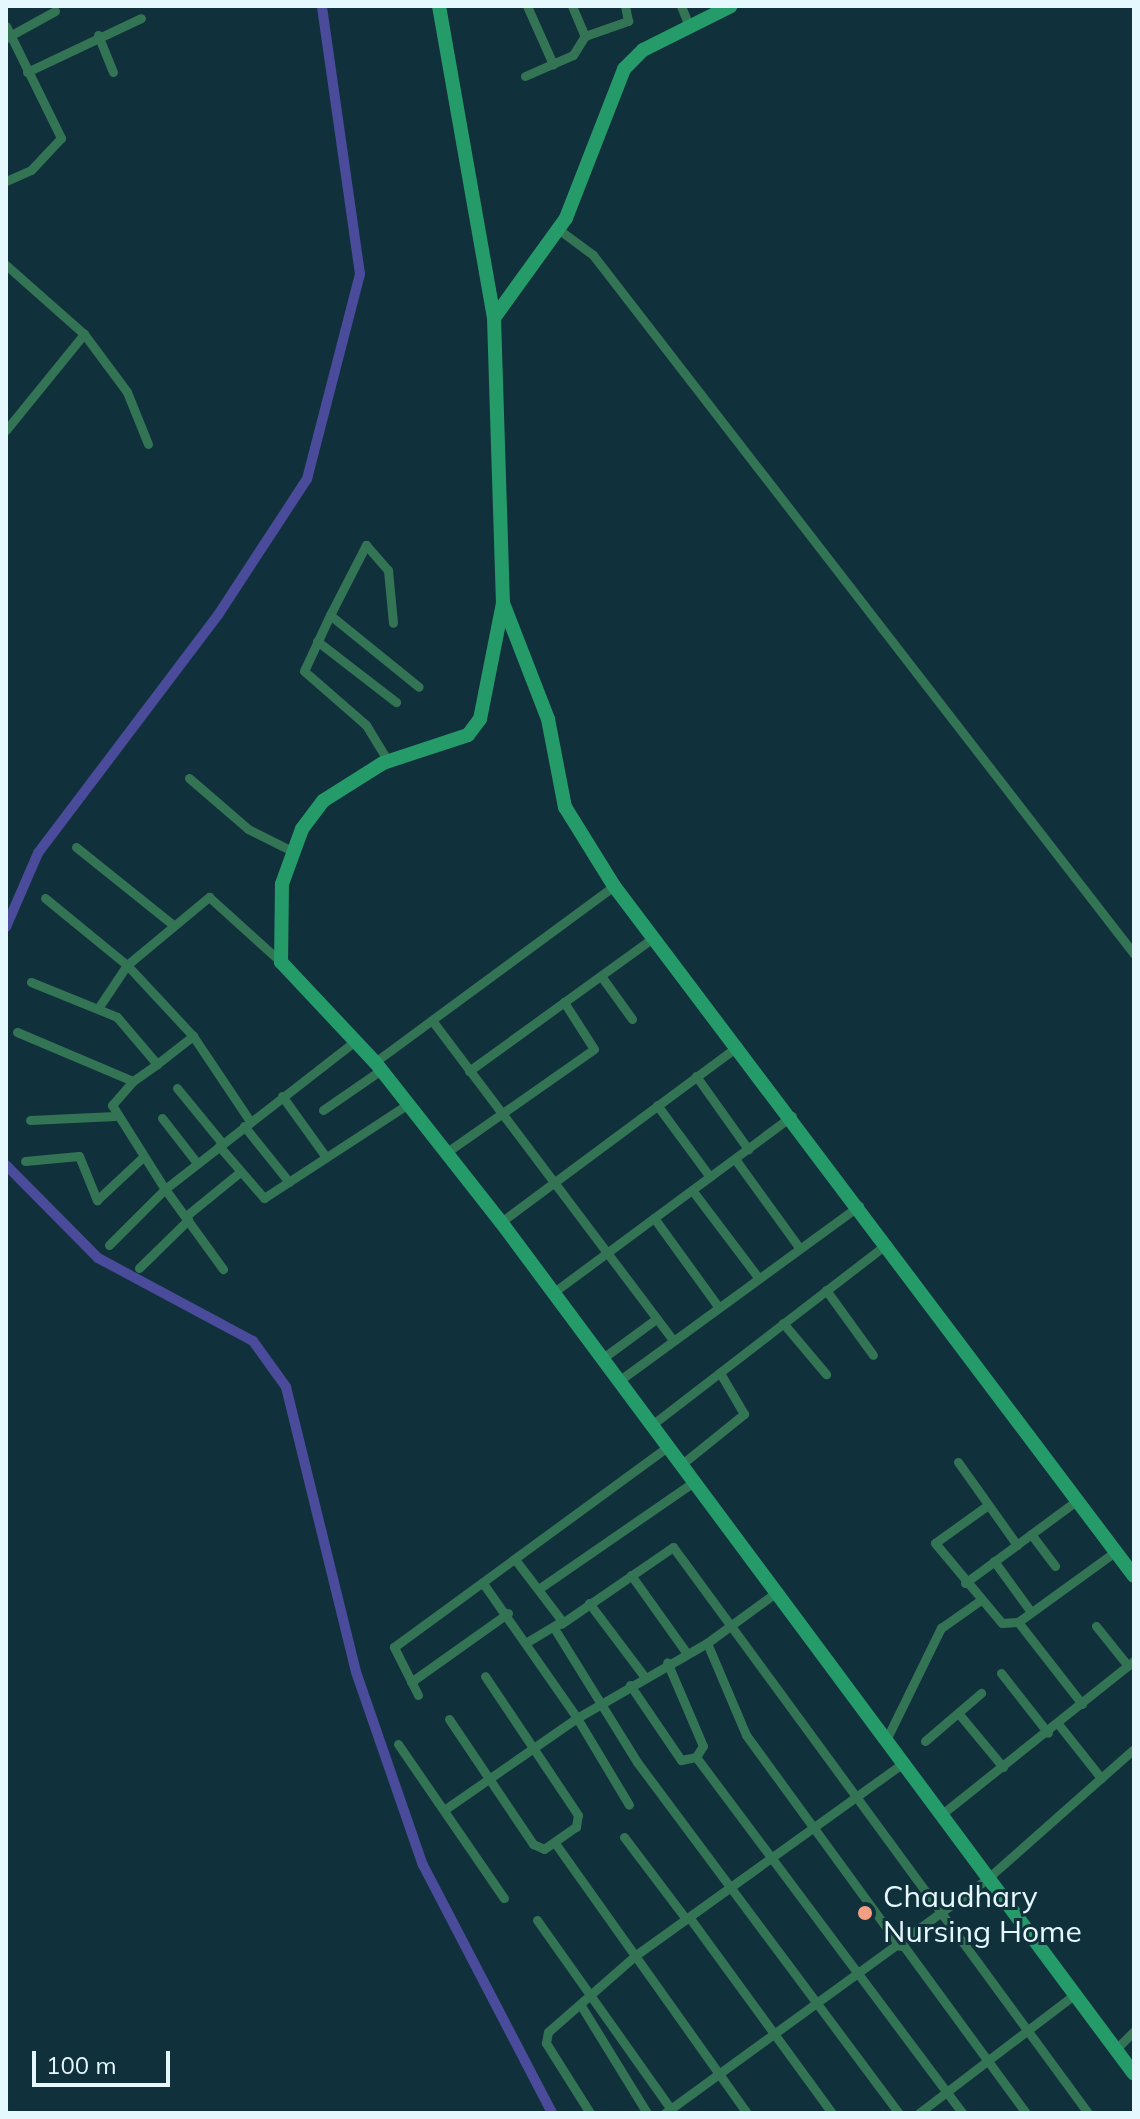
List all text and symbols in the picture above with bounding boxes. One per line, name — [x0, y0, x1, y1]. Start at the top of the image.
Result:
place label: Chaudhary Nursing Home — [883, 1878, 1082, 1948]
marker: Chaudhary Nursing Home — [854, 1902, 876, 1924]
scale bar — [36, 2035, 174, 2085]
text: 100 m — [46, 2050, 117, 2080]

